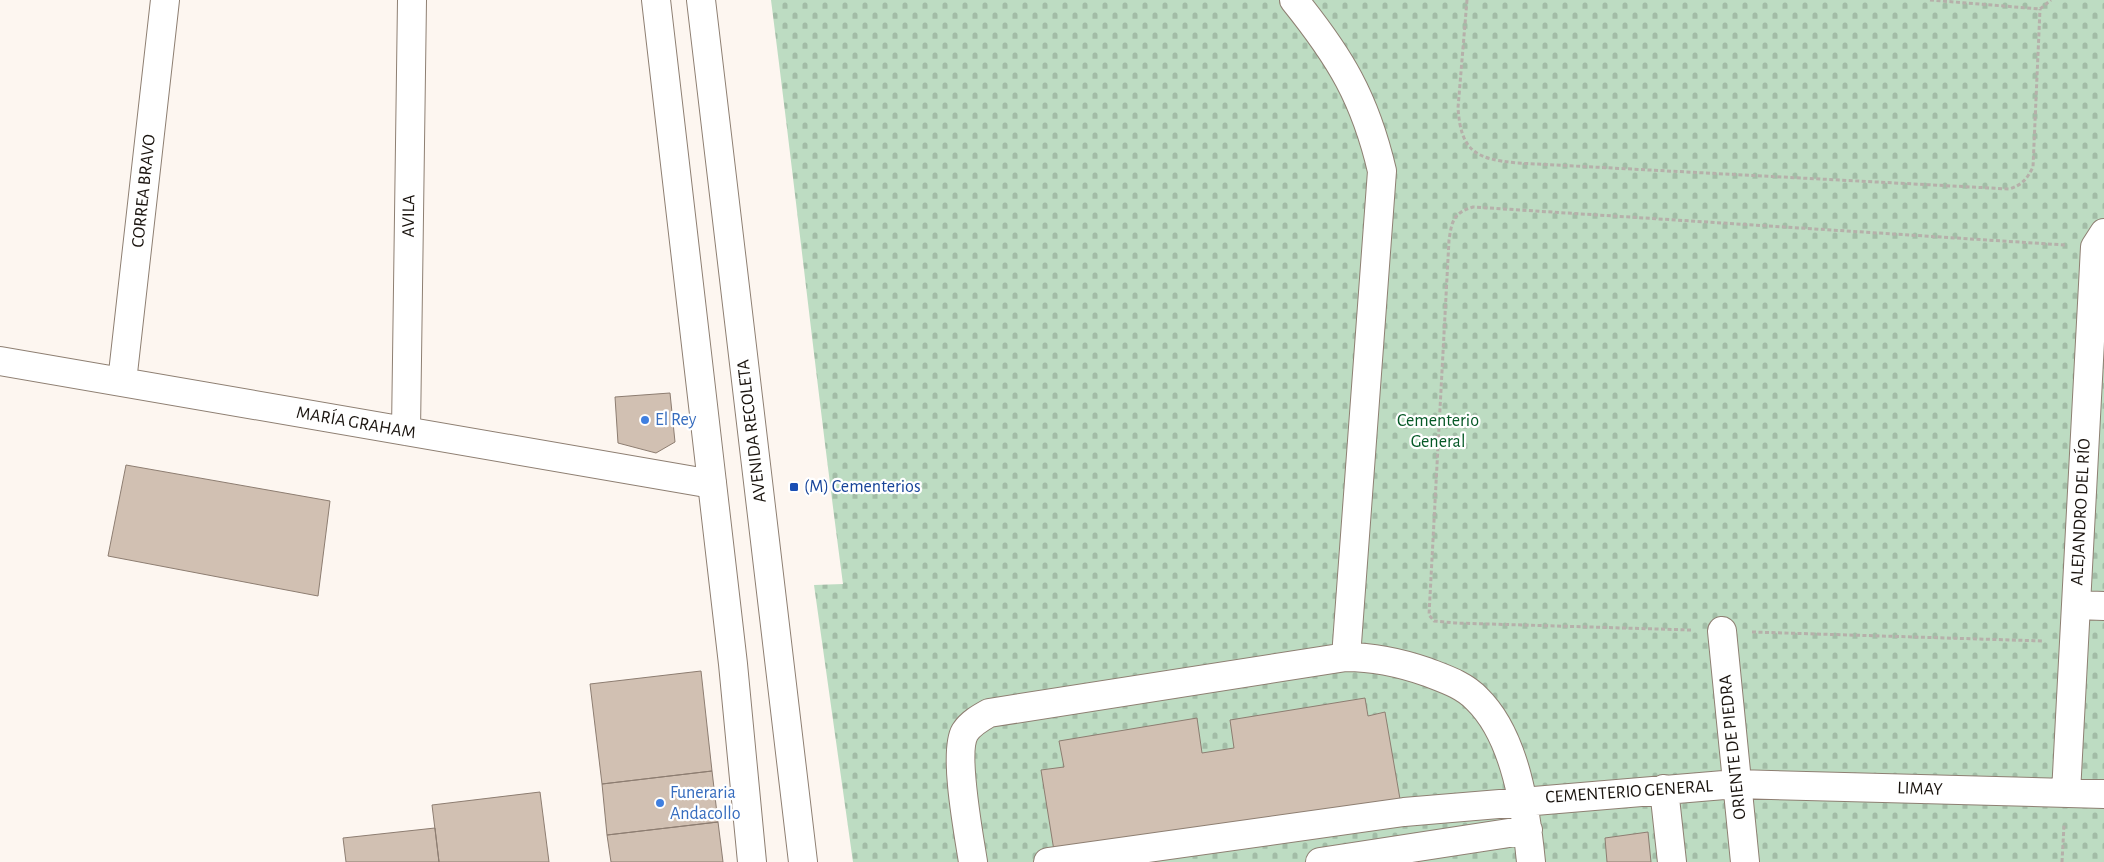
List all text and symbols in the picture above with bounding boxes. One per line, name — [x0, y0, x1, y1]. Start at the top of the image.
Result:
street label: CORREA BRAVO — [129, 133, 159, 249]
street label: AVILA — [400, 194, 418, 238]
street label: AVENIDA RECOLETA — [734, 358, 770, 504]
street label: MARÍA GRAHAM — [295, 401, 418, 442]
place label: El Rey — [655, 411, 697, 429]
park label: Cementerio General — [1397, 412, 1479, 451]
marker: El Rey — [639, 414, 651, 426]
street label: ALEJANDRO DEL RÍO — [2065, 438, 2094, 586]
place label: (M) Cementerios — [804, 478, 921, 496]
marker: (M) Cementerios — [788, 481, 800, 493]
street label: ORIENTE DE PIEDRA — [1716, 673, 1750, 820]
street label: CEMENTERIO GENERAL — [1545, 777, 1714, 807]
street label: LIMAY — [1897, 779, 1944, 799]
place label: Funeraria Andacollo — [670, 784, 741, 823]
marker: Funeraria Andacollo — [654, 797, 666, 809]

